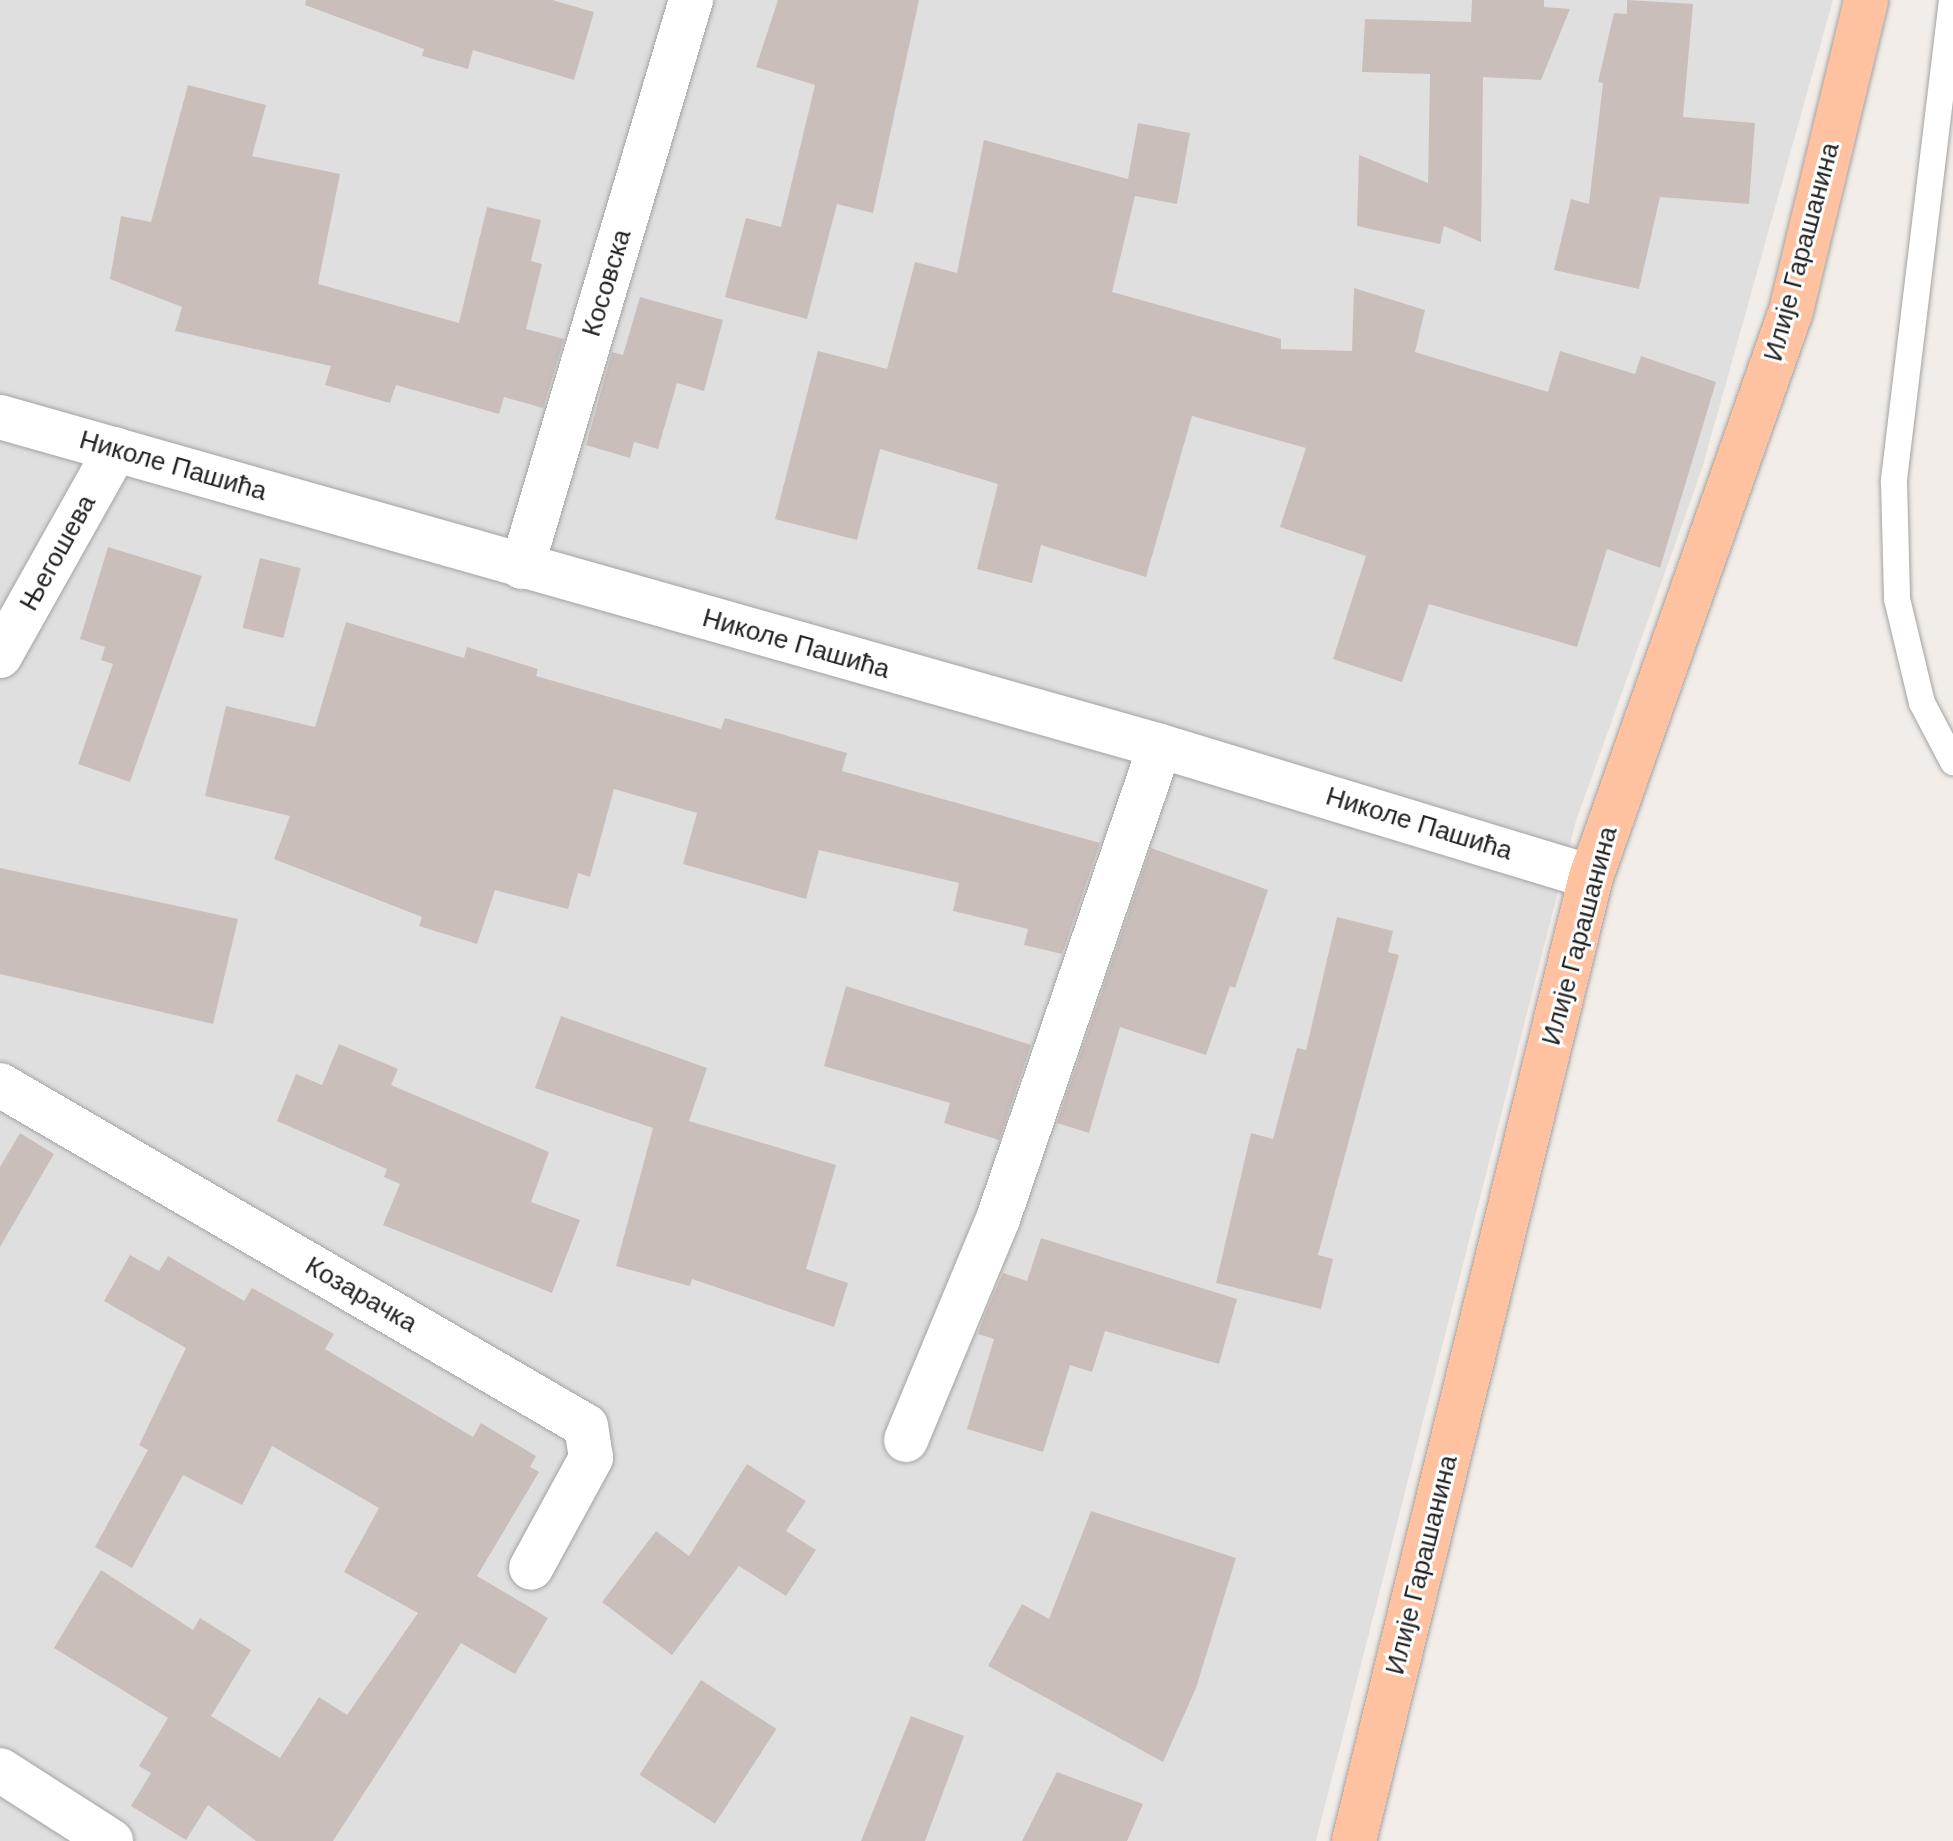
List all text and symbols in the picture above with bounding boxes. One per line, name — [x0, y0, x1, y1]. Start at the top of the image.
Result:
street label: Илије Гарашанина — [1758, 139, 1846, 365]
street label: Косовска — [576, 226, 638, 340]
street label: Николе Пашића — [76, 424, 270, 508]
street label: Његошева — [13, 490, 103, 616]
street label: Николе Пашића — [699, 602, 893, 686]
street label: Николе Пашића — [1322, 781, 1516, 867]
street label: Илије Гарашанина — [1536, 823, 1624, 1049]
street label: Козарачка — [300, 1250, 422, 1340]
street label: Илије Гарашанина — [1380, 1452, 1464, 1678]

